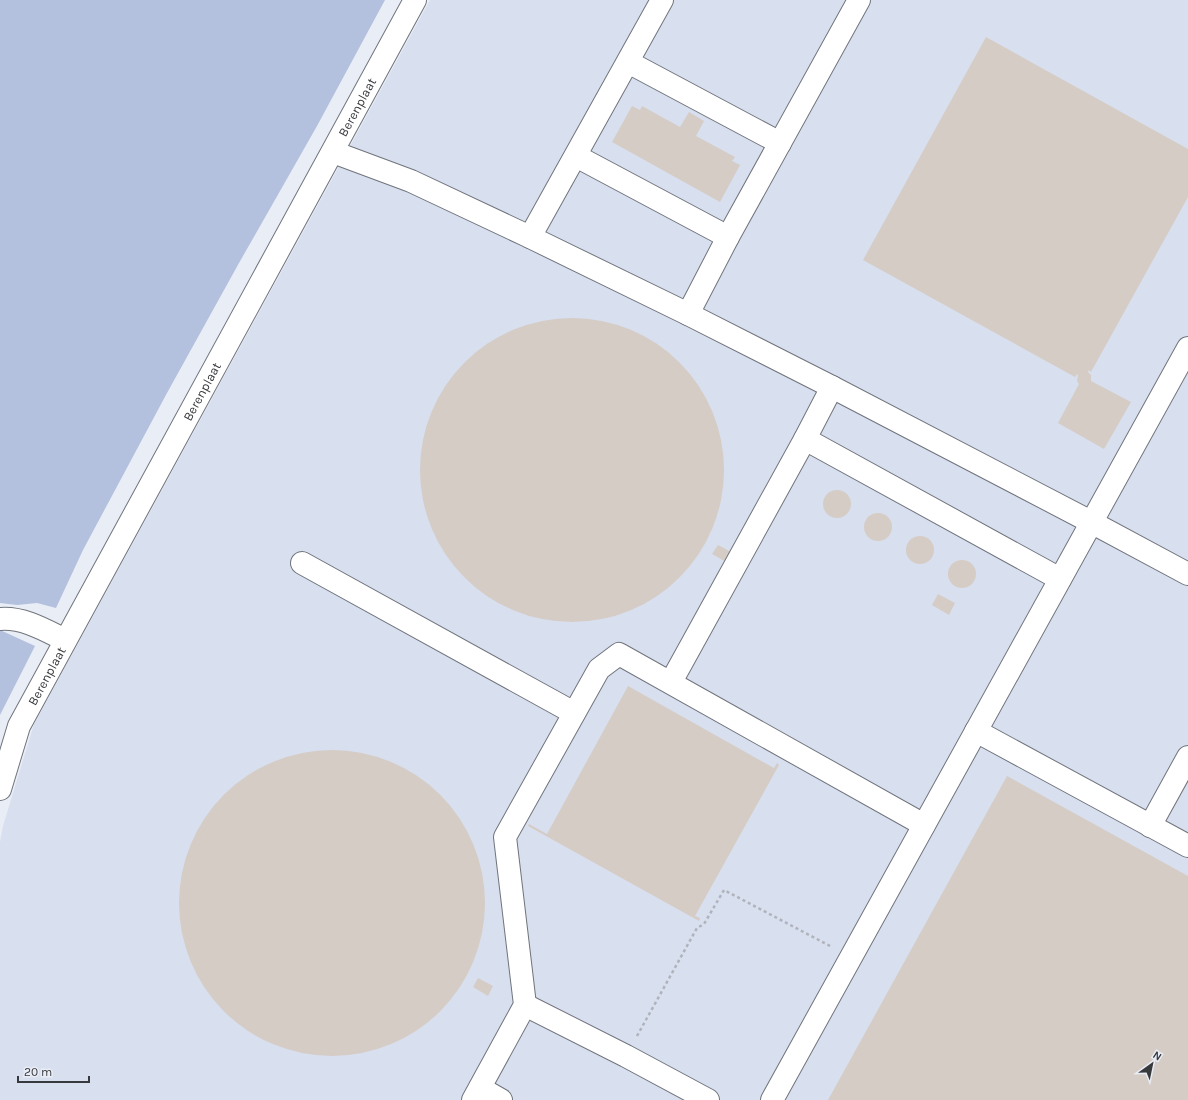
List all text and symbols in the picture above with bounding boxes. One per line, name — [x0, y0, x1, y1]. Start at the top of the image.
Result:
street label: Berenplaat — [335, 75, 379, 139]
street label: Berenplaat — [180, 360, 224, 423]
street label: Berenplaat — [25, 644, 69, 708]
north arrow — [1132, 1044, 1172, 1084]
text: N — [1150, 1048, 1164, 1064]
scale bar — [18, 1058, 89, 1084]
text: 20 m — [24, 1065, 52, 1079]

